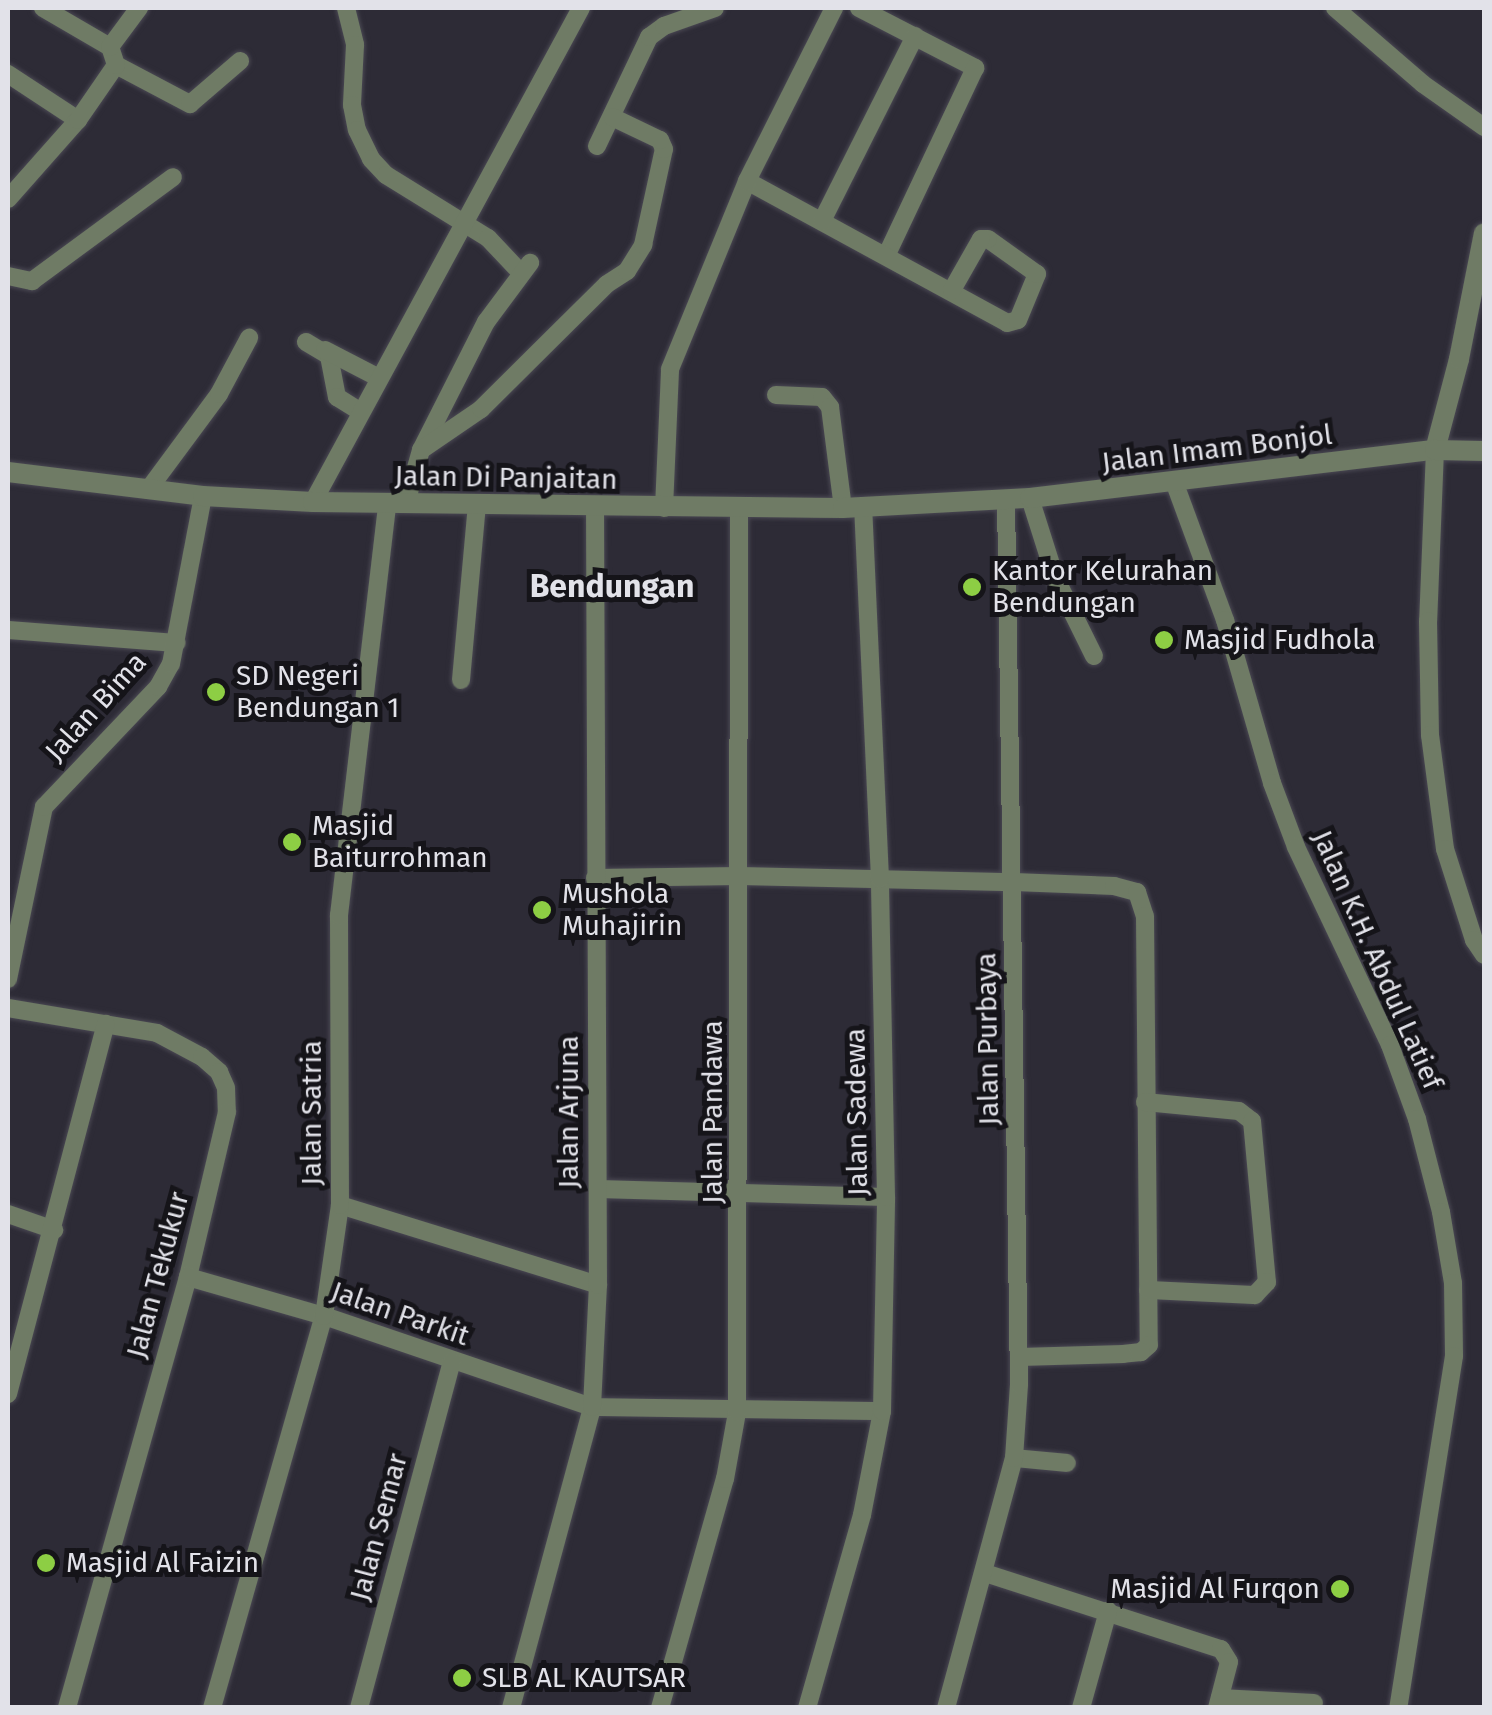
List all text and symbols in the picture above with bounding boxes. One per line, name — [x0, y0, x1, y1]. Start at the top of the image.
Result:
street label: Jalan Imam Bonjol — [1100, 418, 1334, 480]
street label: Jalan Di Panjaitan — [394, 459, 618, 497]
place label: Kantor Kelurahan Bendungan — [992, 554, 1213, 620]
district label: Bendungan — [530, 567, 694, 605]
marker: Kantor Kelurahan Bendungan — [961, 576, 983, 598]
place label: Masjid Fudhola — [1184, 623, 1376, 657]
marker: Masjid Fudhola — [1153, 629, 1175, 651]
street label: Jalan Bima — [38, 646, 154, 768]
place label: SD Negeri Bendungan 1 — [236, 659, 399, 725]
marker: SD Negeri Bendungan 1 — [205, 681, 227, 703]
place label: Masjid Baiturrohman — [312, 809, 488, 875]
street label: Jalan K.H. Abdul Latief — [1305, 825, 1449, 1095]
marker: Masjid Baiturrohman — [281, 831, 303, 853]
place label: Mushola Muhajirin — [562, 877, 682, 943]
marker: Mushola Muhajirin — [531, 899, 553, 921]
street label: Jalan Purbaya — [970, 952, 1006, 1126]
street label: Jalan Pandawa — [696, 1020, 730, 1204]
street label: Jalan Sadewa — [839, 1028, 875, 1196]
street label: Jalan Arjuna — [552, 1036, 586, 1188]
street label: Jalan Satria — [295, 1040, 329, 1186]
street label: Jalan Tekukur — [120, 1188, 196, 1362]
street label: Jalan Parkit — [327, 1275, 473, 1353]
street label: Jalan Semar — [343, 1450, 415, 1604]
place label: Masjid Al Faizin — [66, 1546, 259, 1580]
marker: Masjid Al Faizin — [35, 1552, 57, 1574]
place label: Masjid Al Furqon — [1110, 1572, 1320, 1606]
marker: Masjid Al Furqon — [1329, 1578, 1351, 1600]
place label: SLB AL KAUTSAR — [482, 1661, 686, 1695]
marker: SLB AL KAUTSAR — [451, 1667, 473, 1689]

